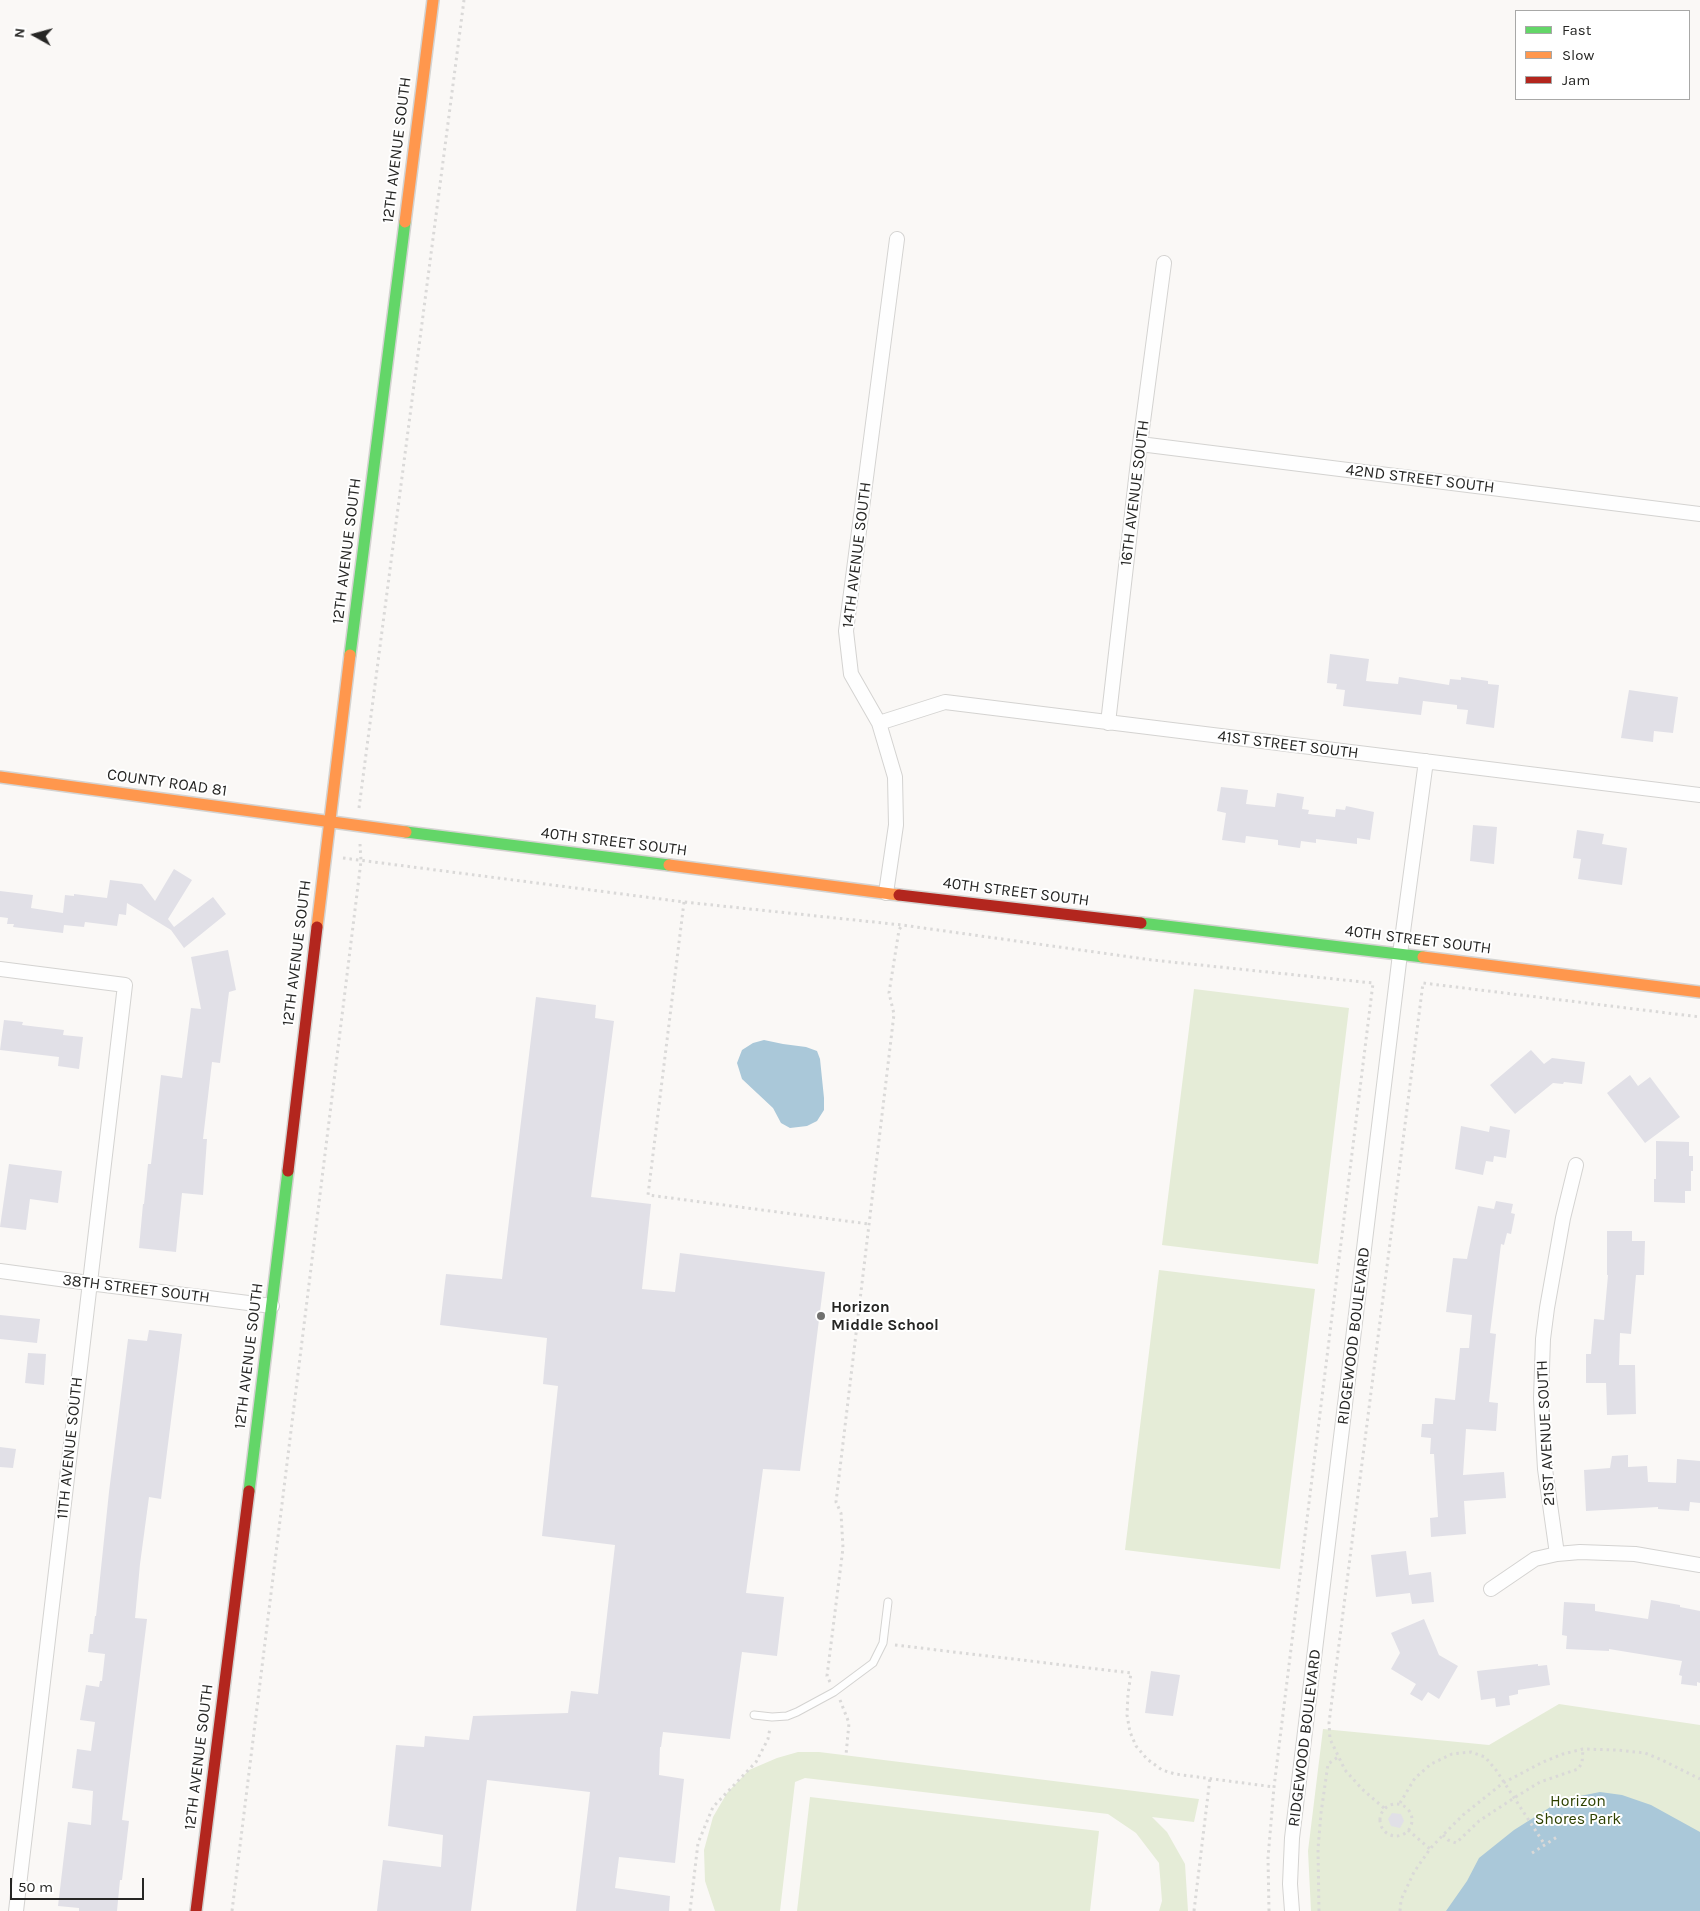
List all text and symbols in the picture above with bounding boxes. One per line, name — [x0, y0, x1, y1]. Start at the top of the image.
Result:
north arrow — [10, 10, 60, 60]
legend — [1515, 10, 1690, 100]
text: Fast — [1562, 21, 1591, 39]
text: N — [11, 27, 29, 39]
text: Slow — [1562, 46, 1594, 64]
text: Jam — [1562, 71, 1590, 89]
street label: 12TH AVENUE SOUTH — [379, 76, 415, 224]
street label: 16TH AVENUE SOUTH — [1117, 419, 1153, 567]
street label: 42ND STREET SOUTH — [1344, 460, 1496, 498]
street label: 12TH AVENUE SOUTH — [329, 477, 365, 625]
street label: 14TH AVENUE SOUTH — [839, 481, 875, 629]
street label: 41ST STREET SOUTH — [1216, 727, 1360, 763]
street label: COUNTY ROAD 81 — [106, 765, 228, 801]
street label: 40TH STREET SOUTH — [540, 823, 688, 861]
street label: 40TH STREET SOUTH — [942, 873, 1090, 911]
street label: 12TH AVENUE SOUTH — [279, 879, 315, 1027]
street label: 40TH STREET SOUTH — [1344, 921, 1492, 959]
street label: RIDGEWOOD BOULEVARD — [1334, 1246, 1374, 1426]
street label: 38TH STREET SOUTH — [61, 1270, 211, 1308]
street label: 12TH AVENUE SOUTH — [231, 1282, 267, 1430]
place label: Horizon Middle School — [831, 1297, 939, 1335]
marker: Horizon Middle School — [815, 1310, 827, 1322]
street label: 21ST AVENUE SOUTH — [1533, 1360, 1559, 1506]
street label: 11TH AVENUE SOUTH — [53, 1376, 87, 1520]
street label: RIDGEWOOD BOULEVARD — [1285, 1648, 1325, 1828]
street label: 12TH AVENUE SOUTH — [181, 1683, 217, 1831]
park label: Horizon Shores Park — [1535, 1791, 1621, 1829]
scale bar — [12, 1868, 146, 1900]
text: 50 m — [18, 1878, 53, 1896]

